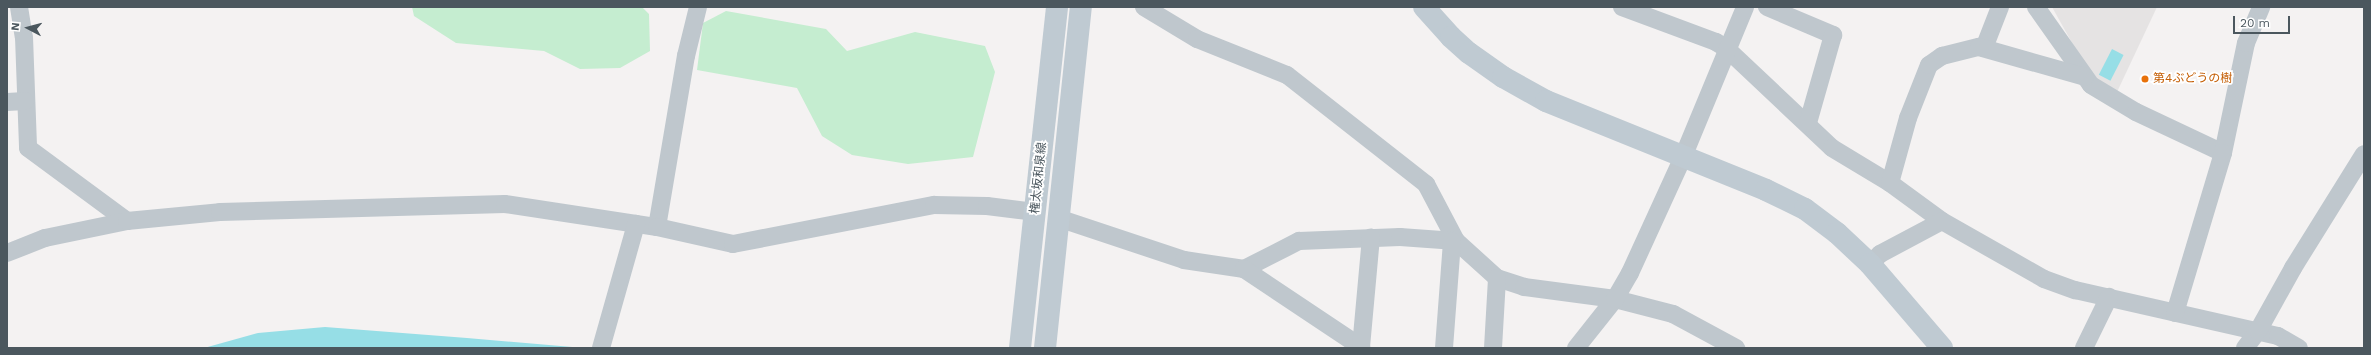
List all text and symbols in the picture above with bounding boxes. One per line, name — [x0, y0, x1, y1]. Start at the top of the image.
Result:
north arrow — [8, 8, 48, 48]
scale bar — [2235, 8, 2292, 34]
text: 20 m — [2240, 16, 2270, 30]
text: N — [9, 22, 22, 31]
place label: 第4ぶどうの樹 — [2153, 72, 2232, 86]
marker: 第4ぶどうの樹 — [2140, 74, 2150, 84]
street label: 権太坂和泉線 — [1028, 141, 1050, 215]

